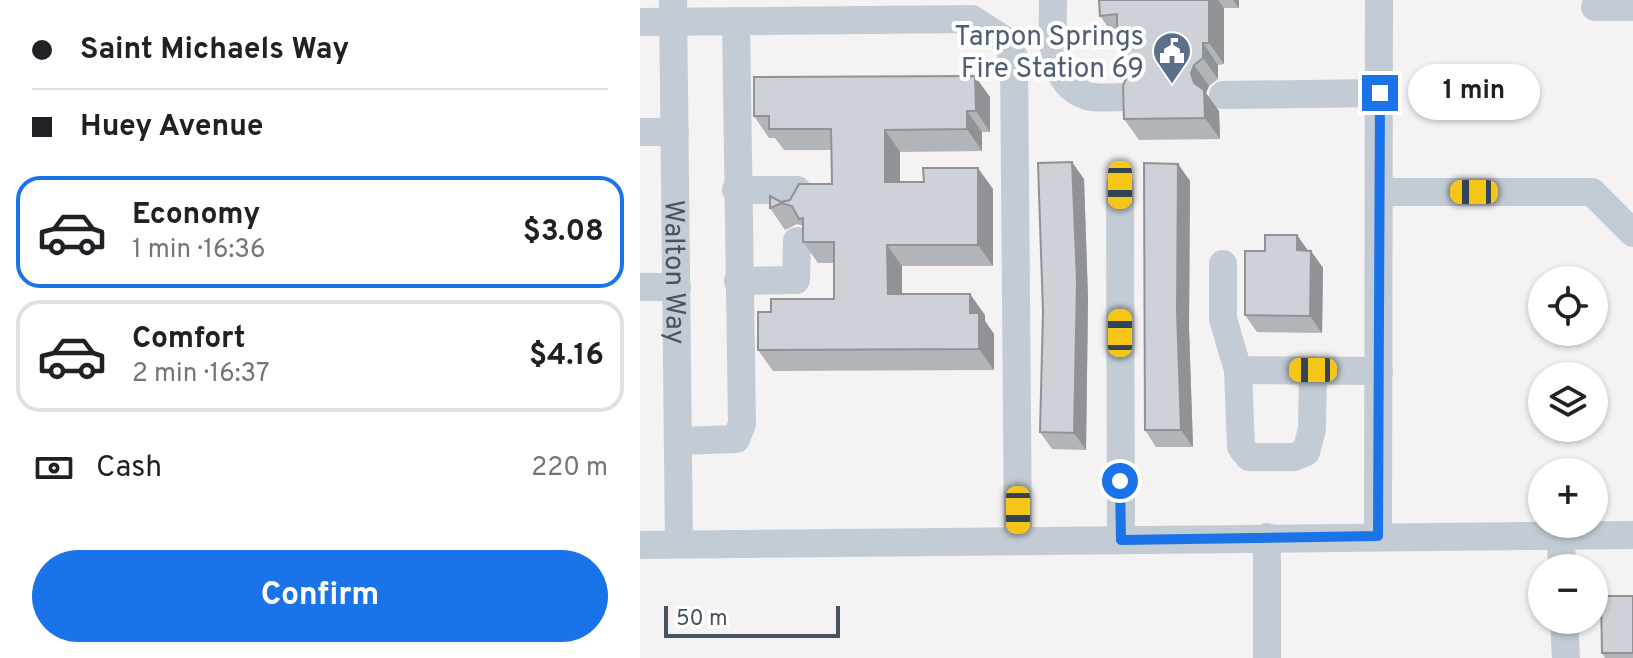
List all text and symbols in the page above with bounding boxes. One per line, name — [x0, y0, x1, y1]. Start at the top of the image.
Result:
place label: Tarpon Springs Fire Station 69 — [954, 20, 1144, 88]
public building icon: Tarpon Springs Fire Station 69 — [1151, 30, 1193, 85]
text: Saint Michaels Way — [80, 32, 349, 69]
callout: 1 min — [1408, 65, 1540, 121]
route end — [1362, 75, 1398, 111]
text: 1 min — [1443, 75, 1505, 108]
text: Huey Avenue — [80, 109, 264, 146]
car — [1108, 161, 1132, 209]
car — [1450, 180, 1498, 204]
icon: car — [36, 196, 108, 268]
text: Economy — [132, 197, 260, 234]
street label: Walton Way — [654, 199, 692, 345]
text: $3.08 — [523, 214, 604, 251]
text: 1 min · 16:36 — [132, 234, 266, 267]
map controls — [1528, 266, 1608, 634]
button: locate — [1528, 266, 1608, 346]
car — [1108, 309, 1132, 357]
icon: car — [36, 320, 108, 392]
text: Comfort — [132, 321, 245, 358]
text: $4.16 — [529, 338, 604, 375]
text: 2 min · 16:37 — [132, 358, 270, 391]
car — [1289, 358, 1337, 382]
button: layers — [1528, 362, 1608, 442]
icon: cash — [32, 446, 76, 490]
text: Cash — [96, 450, 162, 487]
text: 220 m — [531, 452, 608, 485]
button: + — [1528, 458, 1608, 538]
route start — [1102, 463, 1138, 499]
car — [1006, 486, 1030, 534]
button: Confirm — [32, 550, 608, 642]
button: − — [1528, 554, 1608, 634]
scale bar — [664, 602, 840, 638]
text: 50 m — [676, 606, 728, 633]

